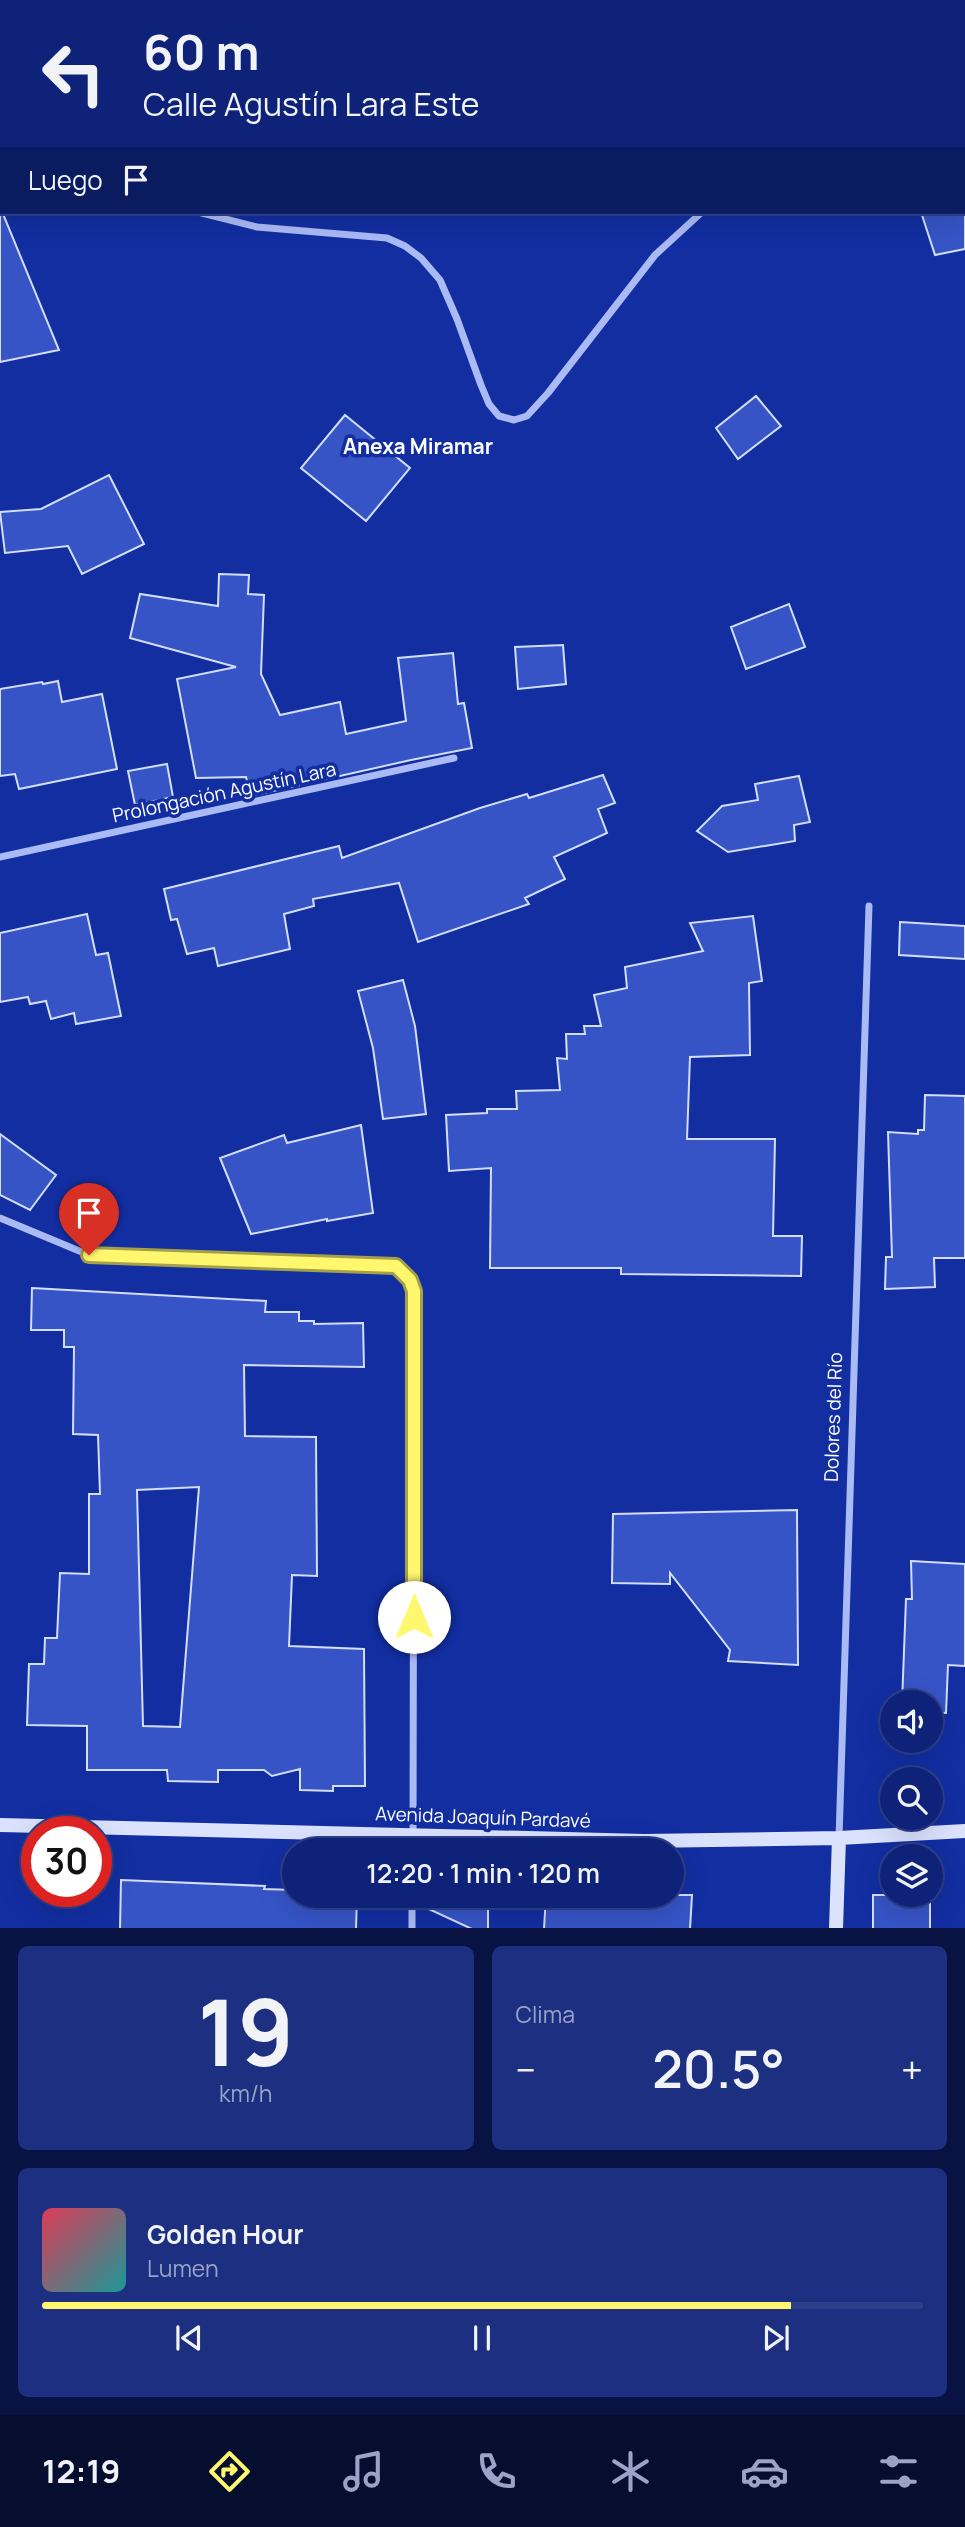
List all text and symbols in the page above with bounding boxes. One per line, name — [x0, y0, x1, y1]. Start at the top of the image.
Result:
text: 60 m — [143, 18, 260, 85]
icon: left — [28, 28, 119, 119]
text: Calle Agustín Lara Este — [143, 82, 480, 126]
icon: arrive — [117, 161, 155, 199]
text: Luego — [28, 162, 103, 198]
district label: Anexa Miramar — [343, 432, 493, 460]
street label: Prolongación Agustín Lara — [110, 756, 338, 828]
pin — [59, 1183, 119, 1255]
icon: arrive — [70, 1194, 108, 1232]
street label: Dolores del Río — [818, 1352, 848, 1482]
position arrow — [377, 1580, 451, 1654]
map controls — [880, 1690, 943, 1907]
button: sound — [880, 1690, 943, 1753]
button: search — [880, 1767, 943, 1830]
street label: Avenida Joaquín Pardavé — [375, 1800, 591, 1834]
speed limit sign: 30 — [21, 1816, 112, 1907]
button: layers — [880, 1844, 943, 1907]
text: 12:20 · 1 min · 120 m — [366, 1855, 600, 1891]
text: 19 — [198, 1969, 294, 2093]
text: Clima — [516, 1998, 575, 2030]
text: 20.5° — [652, 2033, 785, 2104]
text: − — [516, 2043, 536, 2095]
text: + — [901, 2043, 923, 2095]
text: km/h — [219, 2077, 273, 2109]
text: Golden Hour — [147, 2216, 304, 2252]
text: Lumen — [147, 2252, 219, 2284]
icon: previous — [170, 2319, 208, 2357]
icon: pause — [463, 2319, 501, 2357]
icon: next — [757, 2319, 795, 2357]
icon: directions — [205, 2447, 254, 2496]
icon: music — [339, 2447, 388, 2496]
icon: phone — [472, 2447, 521, 2496]
icon: climate — [606, 2447, 655, 2496]
icon: car — [740, 2447, 789, 2496]
icon: filters — [874, 2447, 923, 2496]
text: 12:19 — [42, 2449, 120, 2493]

